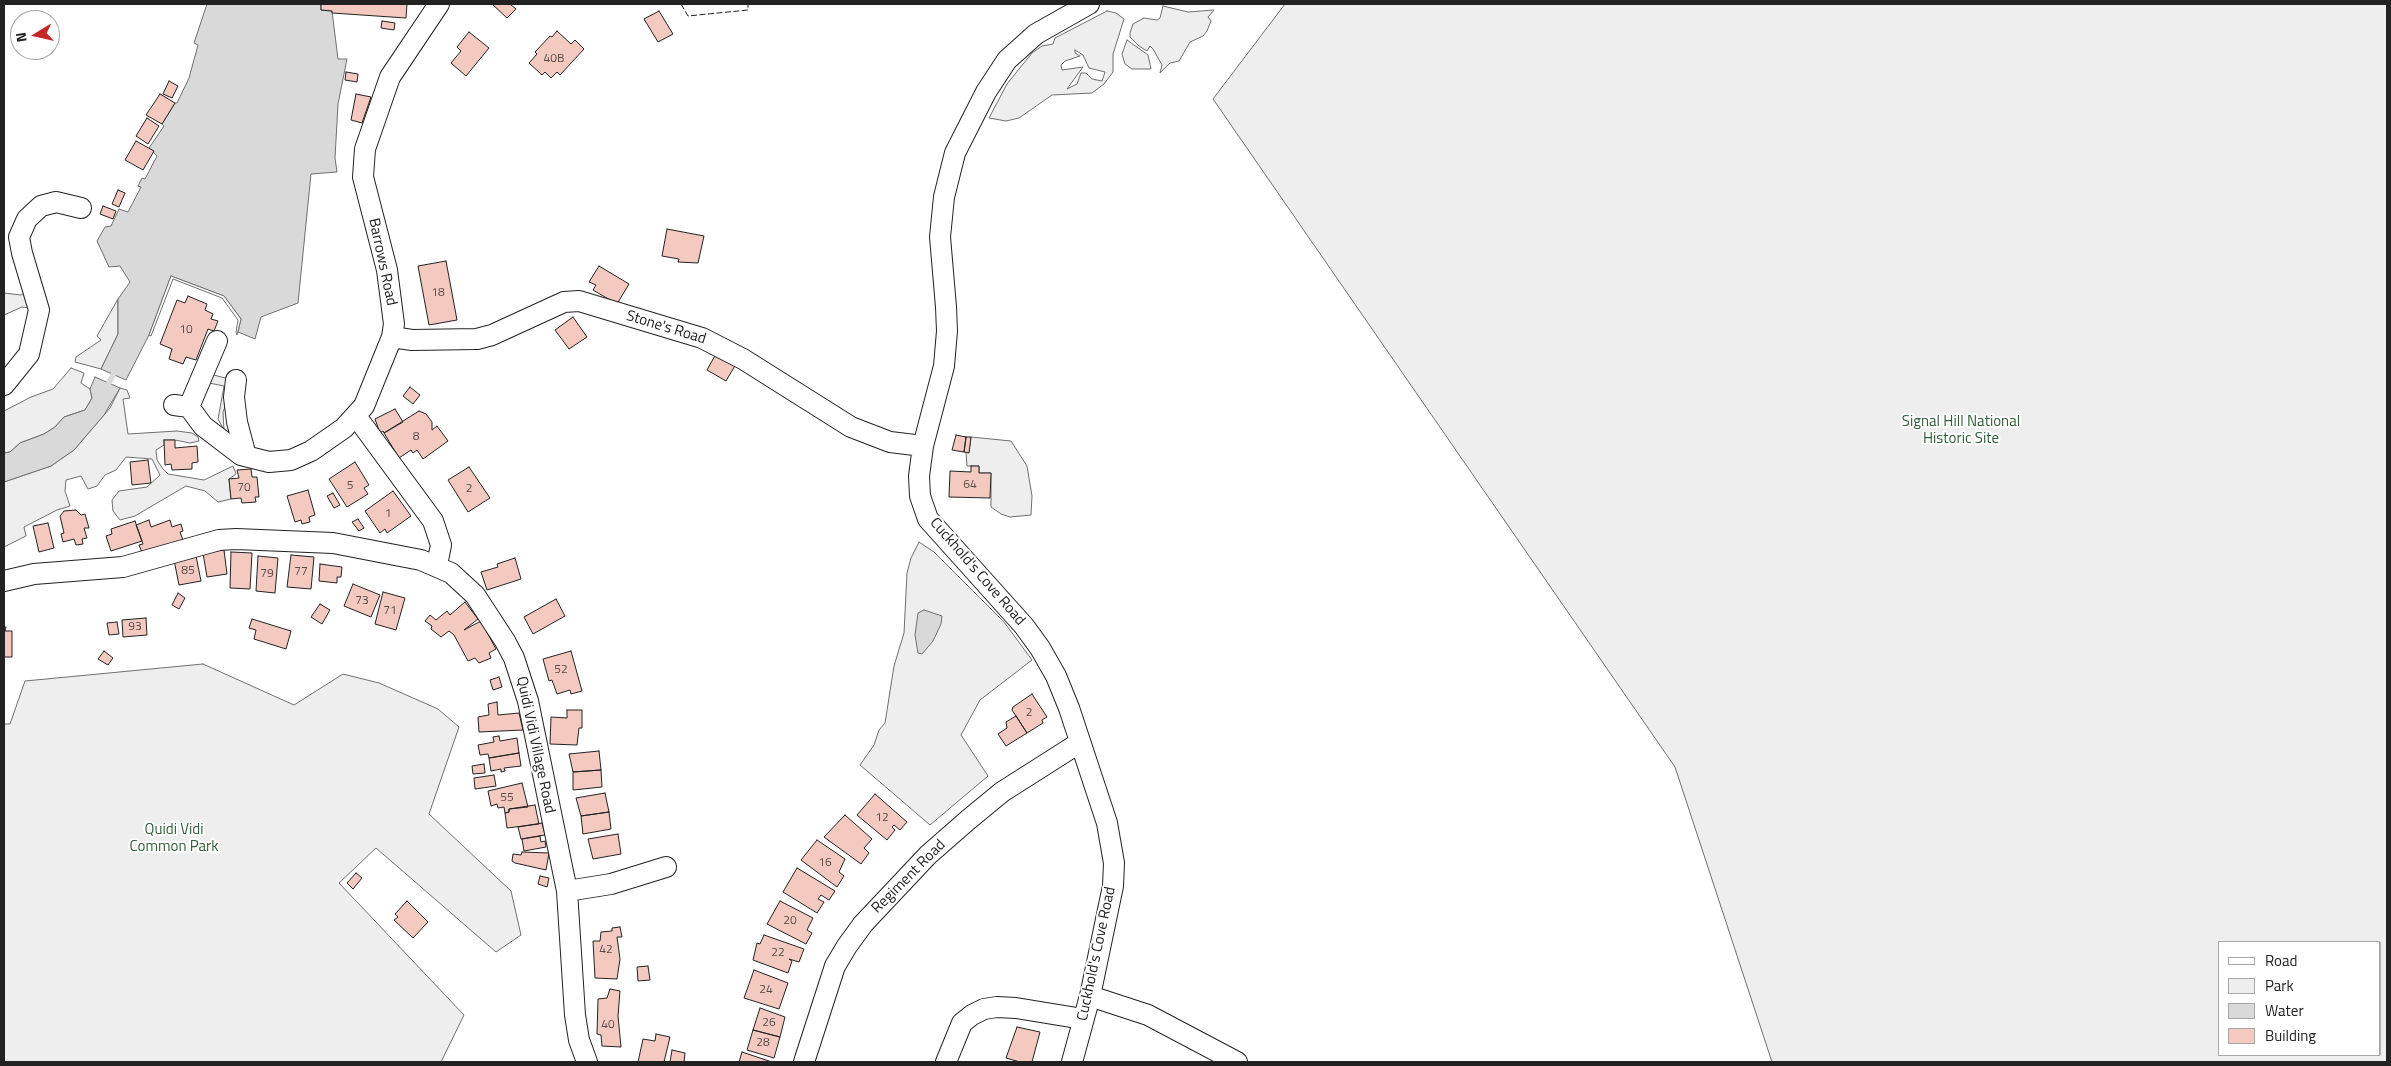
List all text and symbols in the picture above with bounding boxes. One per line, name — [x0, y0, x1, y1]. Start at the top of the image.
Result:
north arrow — [10, 10, 60, 60]
text: N — [10, 31, 32, 44]
house number: 40B — [544, 52, 564, 66]
street label: Barrows Road — [364, 217, 400, 307]
house number: 18 — [431, 286, 445, 300]
street label: Stone's Road — [624, 307, 708, 349]
house number: 10 — [179, 323, 193, 337]
park label: Signal Hill National Historic Site — [1902, 413, 2020, 448]
house number: 8 — [413, 430, 419, 444]
house number: 64 — [963, 478, 977, 492]
house number: 5 — [347, 479, 353, 493]
house number: 70 — [237, 481, 251, 495]
house number: 2 — [466, 482, 472, 496]
house number: 1 — [385, 507, 391, 521]
street label: Cuckhold's Cove Road — [925, 515, 1029, 629]
house number: 85 — [181, 564, 195, 578]
house number: 77 — [294, 565, 308, 579]
house number: 79 — [260, 567, 274, 581]
house number: 73 — [355, 594, 369, 608]
house number: 71 — [383, 604, 397, 618]
house number: 93 — [128, 620, 142, 634]
house number: 52 — [554, 663, 568, 677]
street label: Quidi Vidi Village Road — [512, 675, 558, 815]
house number: 2 — [1026, 706, 1032, 720]
house number: 55 — [500, 791, 514, 805]
house number: 12 — [875, 811, 889, 825]
park label: Quidi Vidi Common Park — [130, 821, 218, 856]
street label: Regiment Road — [868, 836, 950, 918]
house number: 16 — [818, 856, 832, 870]
street label: Cuckhold's Cove Road — [1074, 885, 1120, 1023]
house number: 20 — [783, 914, 797, 928]
legend — [2218, 941, 2381, 1056]
house number: 42 — [599, 943, 613, 957]
house number: 22 — [771, 946, 785, 960]
text: Road — [2265, 949, 2297, 972]
text: Park — [2265, 974, 2294, 997]
house number: 24 — [759, 983, 773, 997]
text: Water — [2265, 999, 2304, 1022]
house number: 26 — [762, 1016, 776, 1030]
house number: 40 — [601, 1018, 615, 1032]
text: Building — [2265, 1024, 2316, 1047]
house number: 28 — [756, 1036, 770, 1050]

